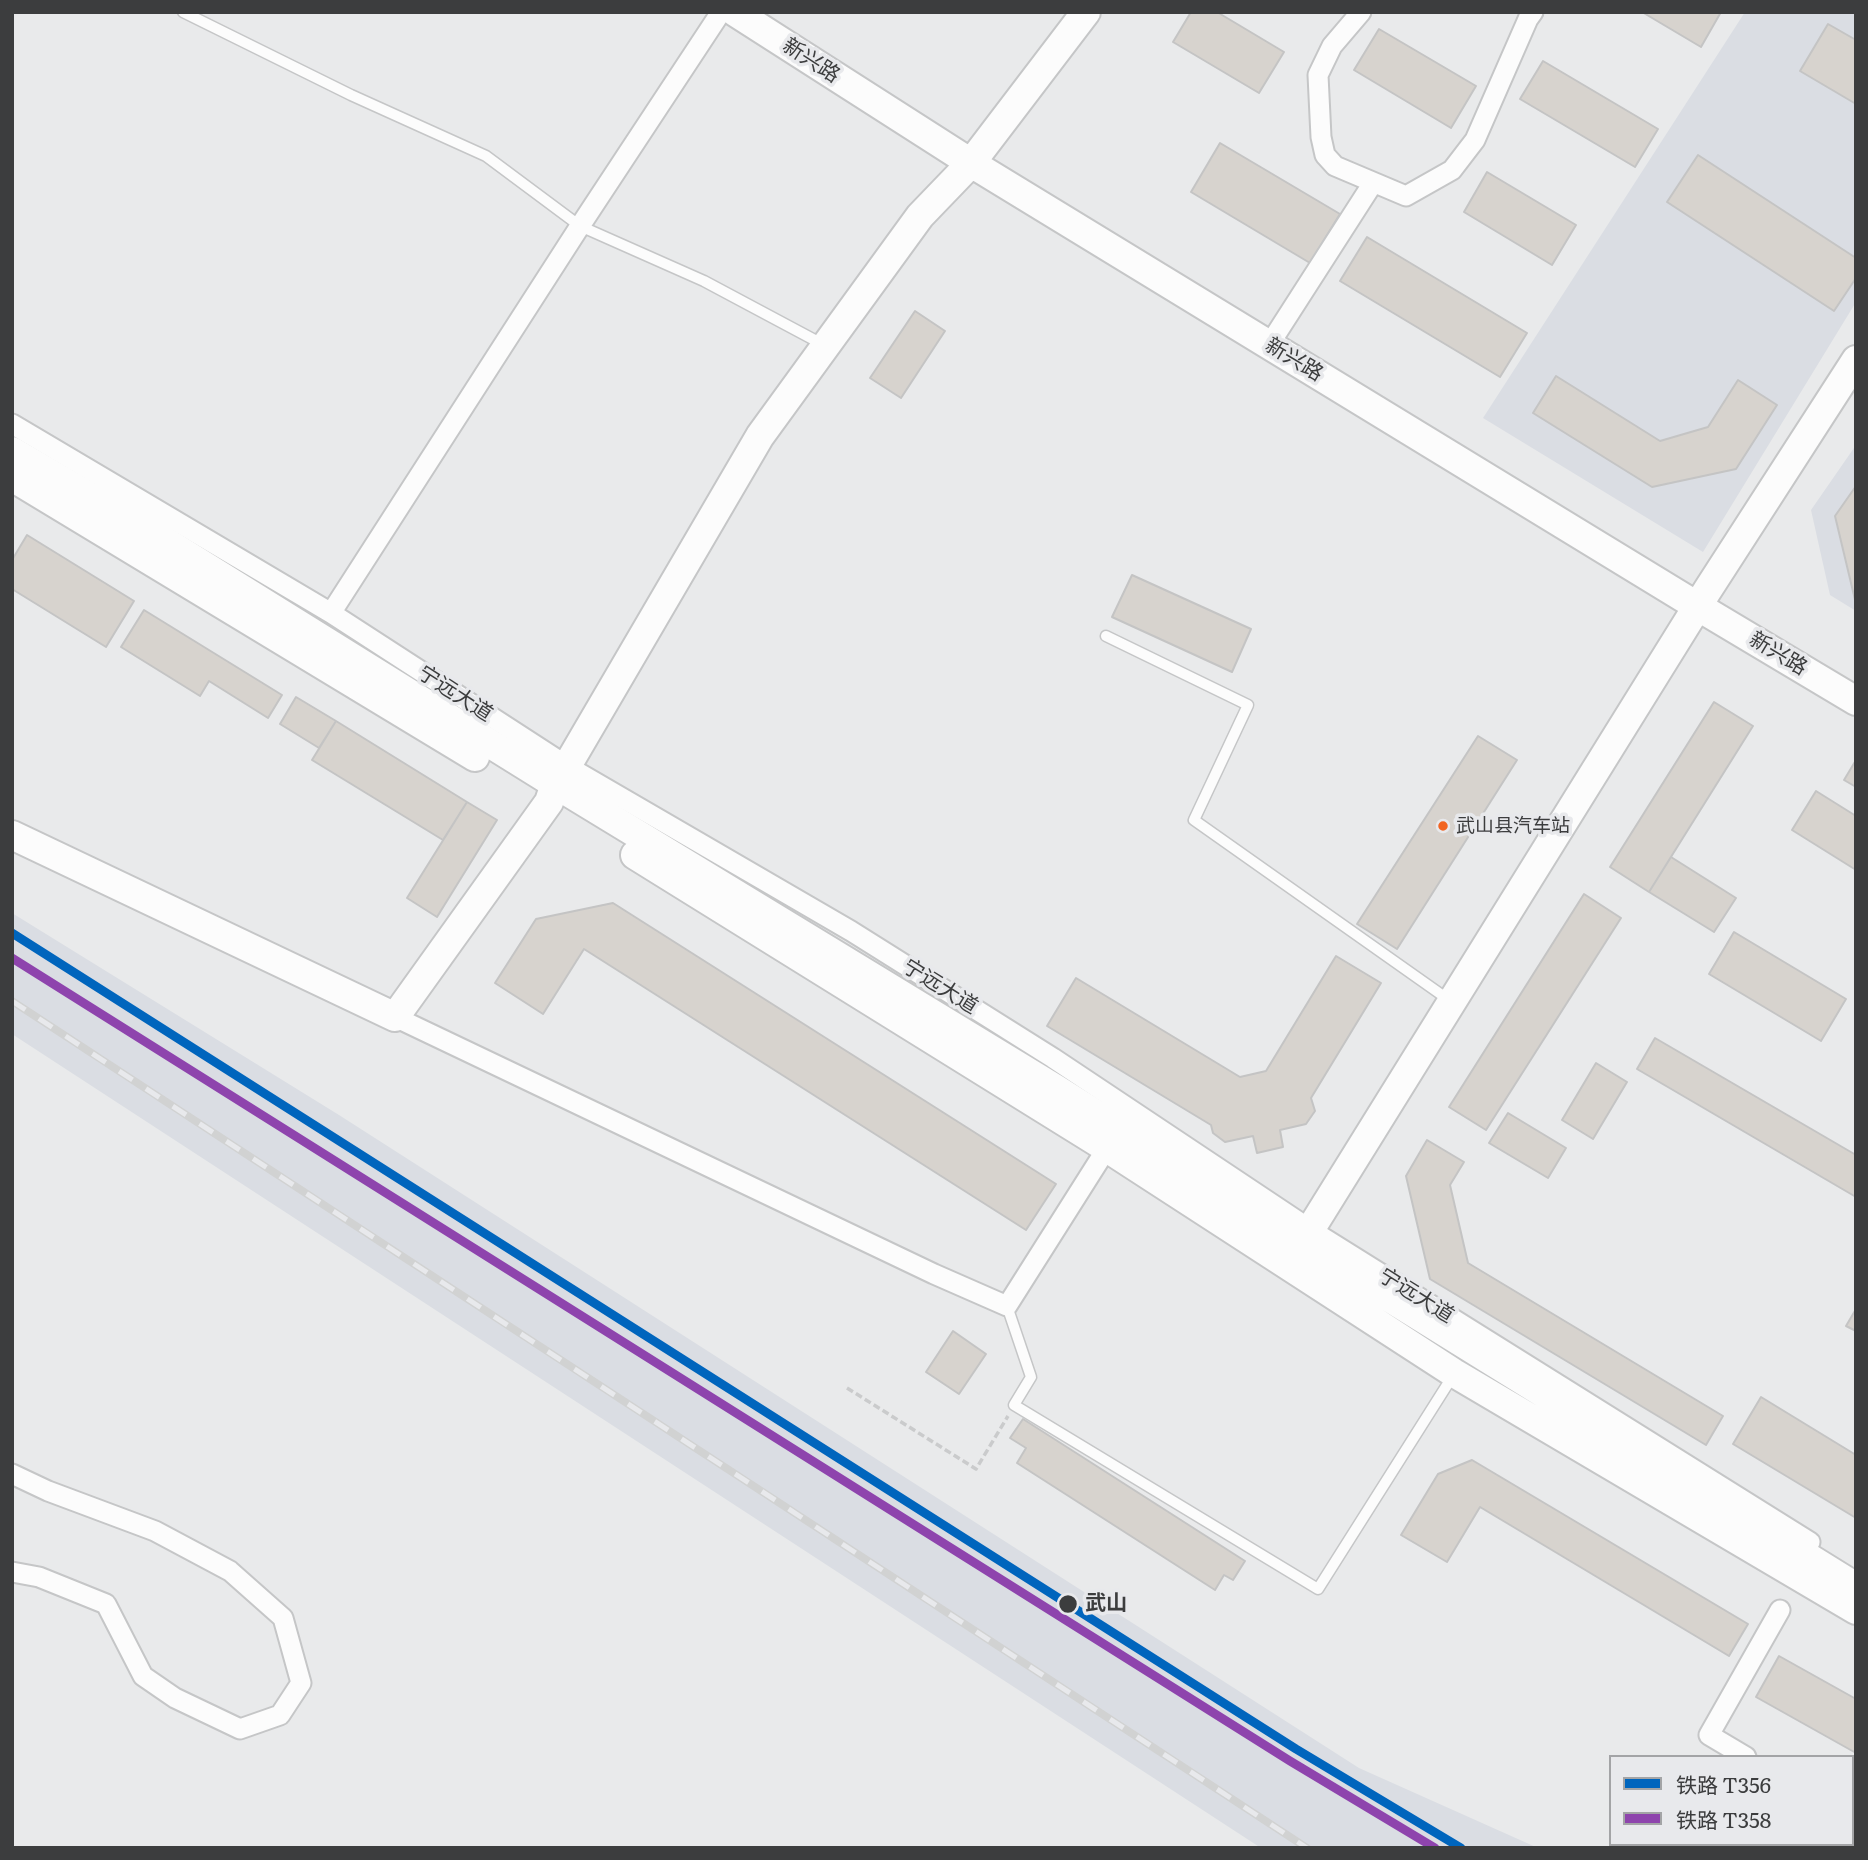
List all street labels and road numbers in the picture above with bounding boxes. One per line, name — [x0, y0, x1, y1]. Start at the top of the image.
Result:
street label: 新兴路 — [778, 33, 844, 89]
street label: 新兴路 — [1261, 333, 1327, 387]
street label: 新兴路 — [1745, 627, 1811, 681]
street label: 宁远大道 — [413, 661, 497, 727]
street label: 宁远大道 — [898, 954, 982, 1020]
street label: 宁远大道 — [1374, 1263, 1458, 1329]

